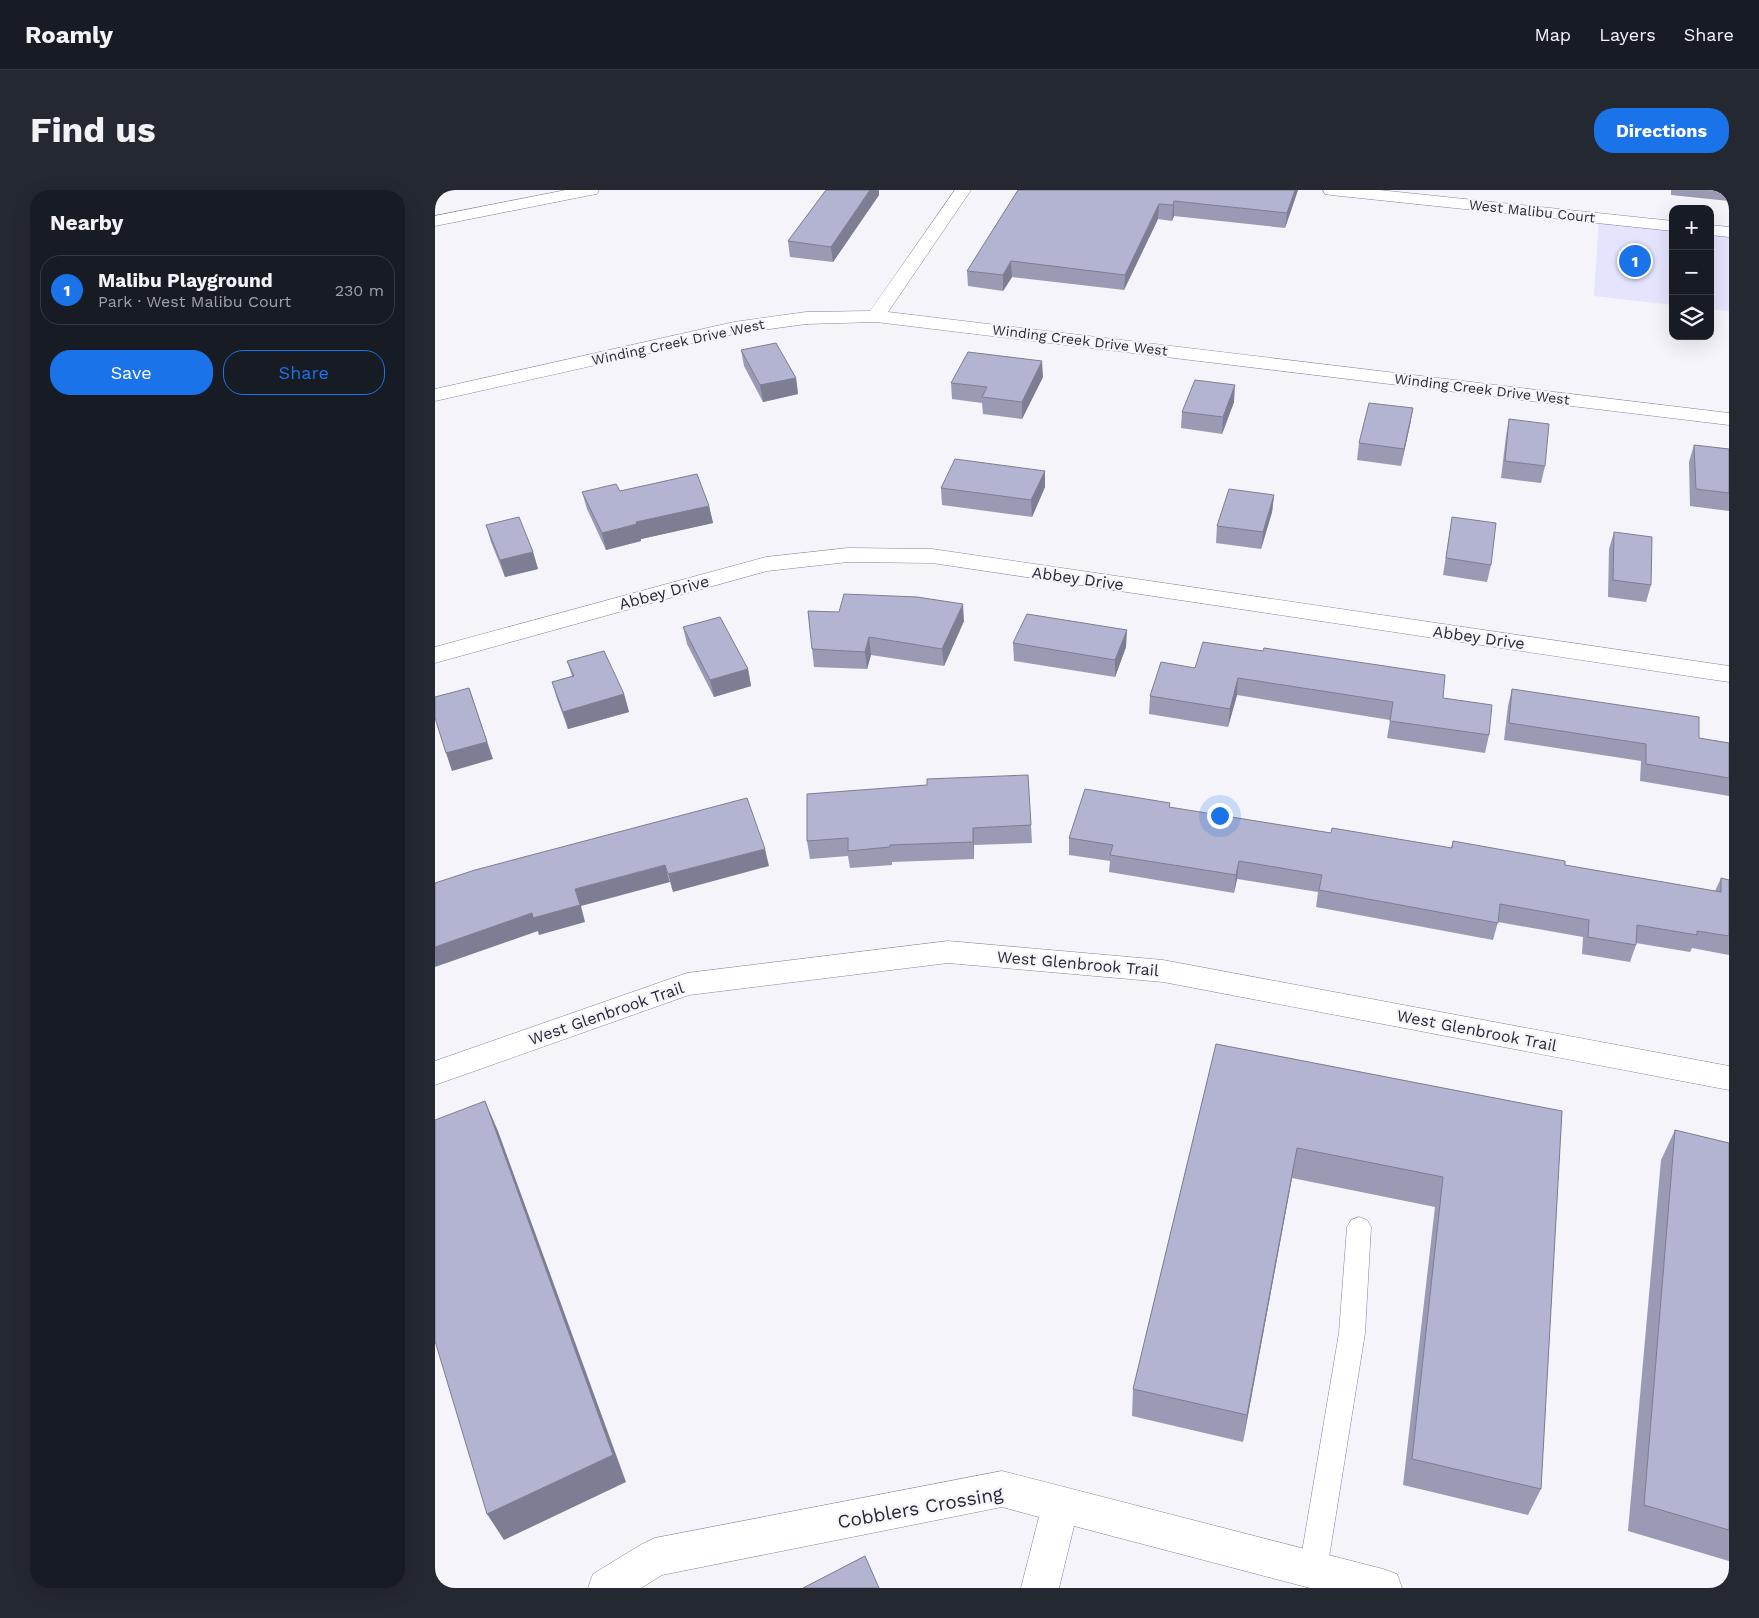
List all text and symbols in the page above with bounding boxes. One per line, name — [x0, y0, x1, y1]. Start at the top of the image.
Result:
text: Roamly — [25, 21, 113, 49]
text: Map — [1534, 24, 1571, 45]
text: Layers — [1599, 24, 1656, 45]
text: Share — [1684, 24, 1734, 45]
button: Directions — [1594, 108, 1729, 153]
text: Find us — [30, 109, 156, 151]
street label: West Malibu Court — [1468, 196, 1596, 226]
map controls — [1669, 205, 1714, 340]
button: + — [1669, 205, 1714, 250]
text: Nearby — [50, 210, 123, 235]
pin: 1 — [1619, 242, 1651, 280]
button: − — [1669, 250, 1714, 295]
text: Malibu Playground — [98, 269, 273, 292]
text: 1 — [64, 281, 70, 300]
text: 230 m — [335, 281, 384, 300]
text: Park · West Malibu Court — [98, 292, 291, 311]
button: layers — [1669, 295, 1714, 340]
street label: Winding Creek Drive West — [590, 316, 766, 368]
street label: Winding Creek Drive West — [991, 321, 1169, 359]
button: Save — [50, 350, 213, 395]
button: Share — [223, 350, 385, 395]
street label: Winding Creek Drive West — [1393, 370, 1571, 408]
street label: Abbey Drive — [1031, 563, 1125, 594]
street label: Abbey Drive — [617, 571, 711, 614]
street label: Abbey Drive — [1432, 622, 1526, 653]
your location — [1207, 803, 1233, 829]
street label: West Glenbrook Trail — [996, 947, 1160, 980]
street label: West Glenbrook Trail — [526, 978, 686, 1049]
street label: West Glenbrook Trail — [1395, 1006, 1559, 1055]
street label: Cobblers Crossing — [836, 1481, 1006, 1533]

